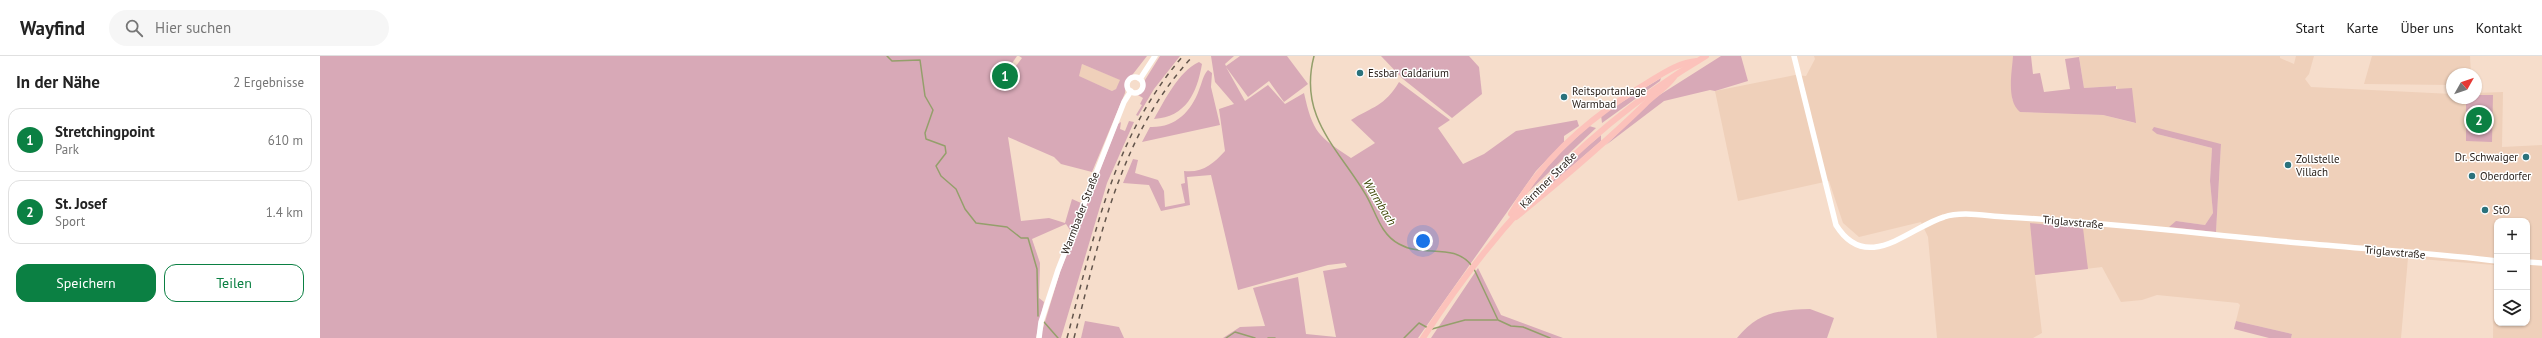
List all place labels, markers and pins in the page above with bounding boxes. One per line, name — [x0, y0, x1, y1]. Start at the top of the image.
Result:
pin: 1 — [992, 61, 1018, 91]
place label: Essbar Caldarium — [1368, 66, 1449, 80]
marker: Essbar Caldarium — [1355, 68, 1365, 78]
place label: Reitsportanlage Warmbad — [1572, 84, 1647, 111]
marker: Reitsportanlage Warmbad — [1559, 92, 1569, 102]
pin: 2 — [2466, 105, 2492, 135]
place label: Dr. Schwaiger — [2455, 150, 2518, 164]
place label: Zollstelle Villach — [2295, 152, 2340, 179]
marker: Dr. Schwaiger — [2521, 152, 2531, 162]
marker: Zollstelle Villach — [2283, 160, 2293, 170]
place label: Oberdorfer — [2480, 169, 2531, 183]
marker: Oberdorfer — [2467, 171, 2477, 181]
place label: StO — [2493, 203, 2510, 217]
marker: StO — [2480, 205, 2490, 215]

